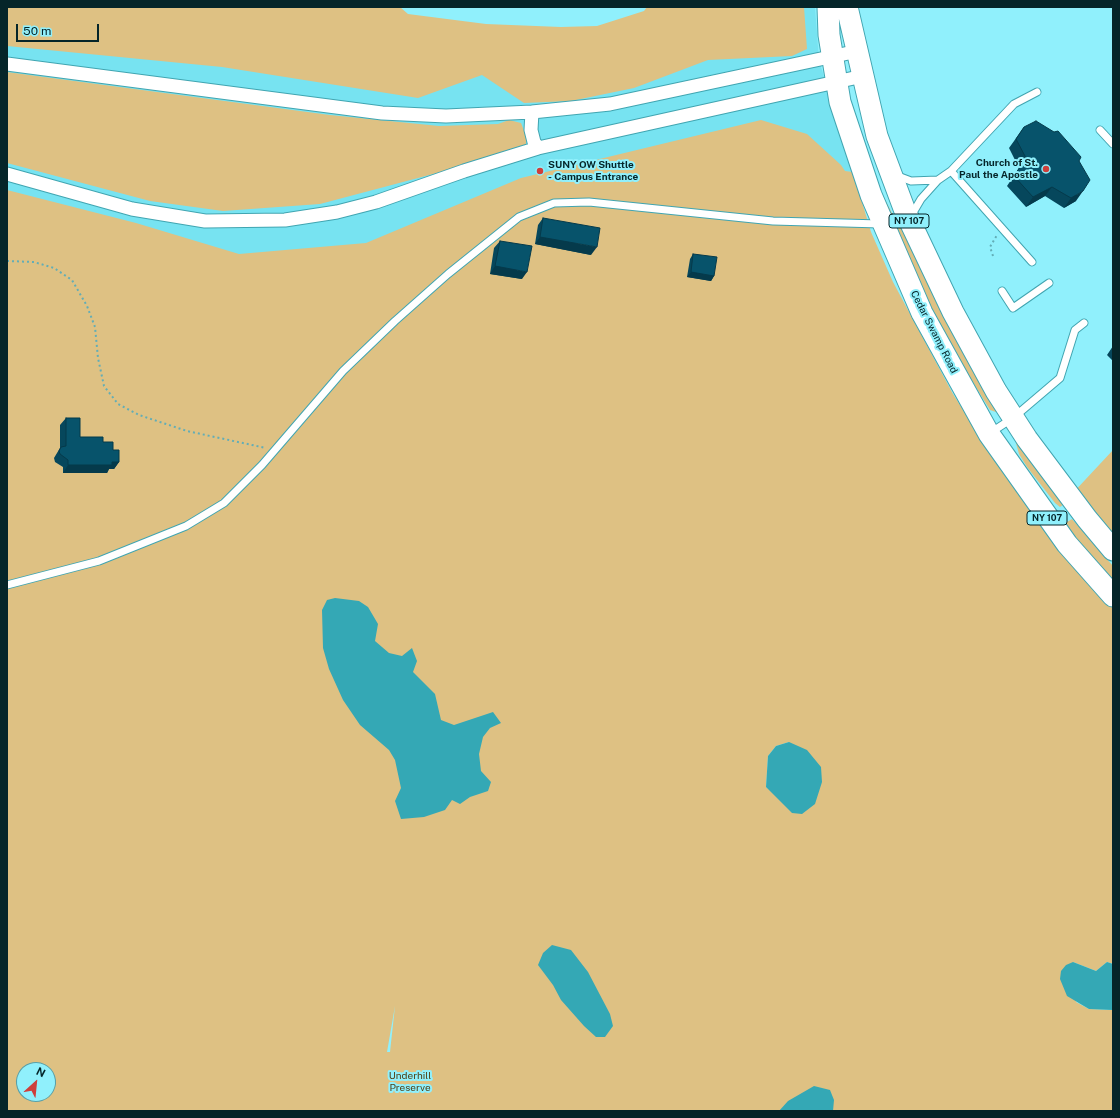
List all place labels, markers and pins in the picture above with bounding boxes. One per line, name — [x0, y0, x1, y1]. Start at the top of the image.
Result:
place label: Church of St. Paul the Apostle — [959, 157, 1038, 180]
place label: SUNY OW Shuttle - Campus Entrance — [548, 159, 638, 182]
marker: Church of St. Paul the Apostle — [1041, 164, 1051, 174]
marker: SUNY OW Shuttle - Campus Entrance — [535, 166, 545, 176]

